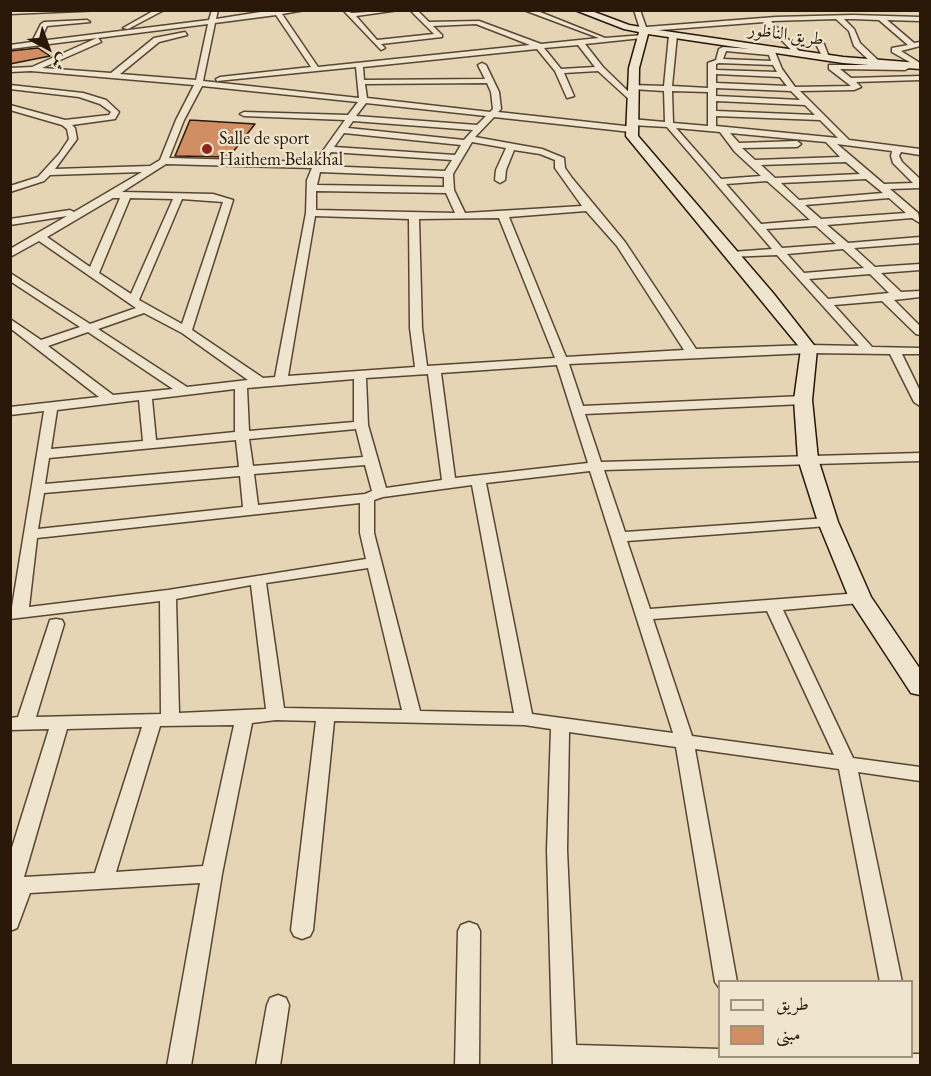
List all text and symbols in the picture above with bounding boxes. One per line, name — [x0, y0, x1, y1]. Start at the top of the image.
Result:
north arrow — [18, 18, 78, 78]
street label: طريق الناظور — [747, 19, 825, 51]
text: ش — [47, 49, 73, 75]
place label: Salle de sport Haithem Belakhal — [219, 128, 343, 170]
marker: Salle de sport Haithem Belakhal — [200, 142, 214, 156]
legend — [718, 980, 913, 1058]
text: طريق — [776, 992, 809, 1015]
text: مبنى — [776, 1022, 801, 1045]

